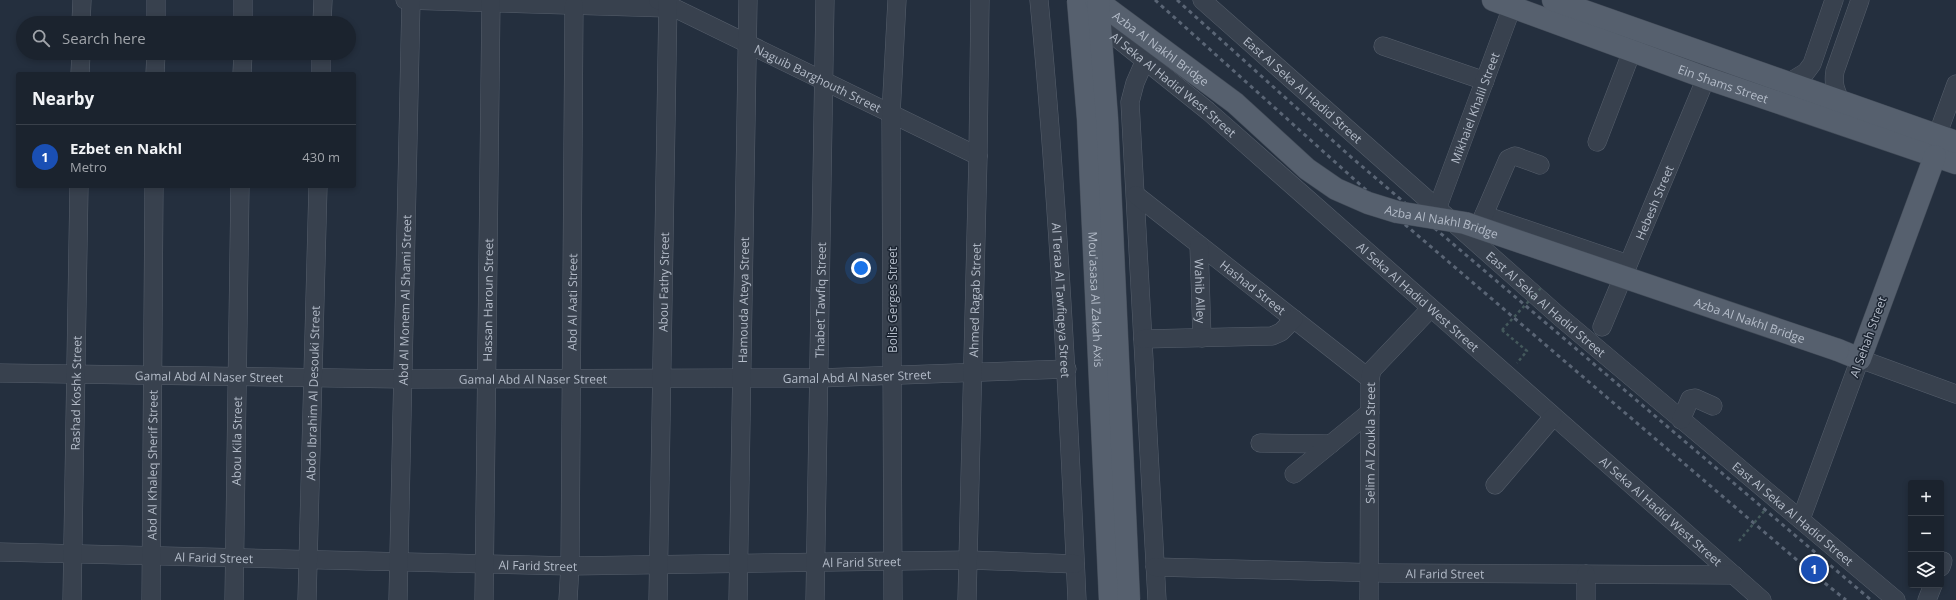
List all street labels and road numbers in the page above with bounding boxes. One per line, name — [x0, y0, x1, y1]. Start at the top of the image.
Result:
street label: Azba Al Nakhl Bridge — [1109, 7, 1213, 90]
street label: Al Seka Al Hadid West Street — [1107, 28, 1240, 141]
street label: East Al Seka Al Hadid Street — [1240, 32, 1366, 147]
street label: Naguib Barghouth Street — [752, 40, 884, 116]
street label: Mikhaiel Khalil Street — [1446, 50, 1503, 166]
street label: Ein Shams Street — [1676, 60, 1771, 107]
street label: Hebesh Street — [1631, 162, 1677, 242]
street label: Azba Al Nakhl Bridge — [1383, 200, 1501, 242]
street label: Abd Al Monem Al Shami Street — [394, 215, 415, 386]
street label: Al Teraa Al Tawfiqeya Street — [1048, 222, 1075, 378]
street label: Mou'asasa Al Zakah Axis — [1085, 231, 1108, 368]
street label: Abou Fathy Street — [654, 232, 673, 332]
street label: Hamouda Ateya Street — [733, 237, 753, 363]
street label: Hassan Haroun Street — [478, 238, 497, 362]
street label: Al Seka Al Hadid West Street — [1353, 238, 1483, 355]
street label: Thabet Tawfiq Street — [811, 242, 829, 358]
street label: Ahmed Ragab Street — [965, 243, 984, 358]
street label: Bolis Gerges Street — [884, 247, 901, 353]
street label: East Al Seka Al Hadid Street — [1483, 247, 1609, 361]
street label: Abd Al Aati Street — [563, 253, 581, 351]
street label: Hashad Street — [1217, 256, 1290, 318]
street label: Wahib Alley — [1191, 258, 1210, 325]
street label: Azba Al Nakhl Bridge — [1692, 293, 1808, 347]
street label: Al Sehah Street — [1845, 294, 1891, 380]
street label: Abdo Ibrahim Al Desouki Street — [302, 305, 323, 481]
street label: Rashad Koshk Street — [66, 335, 85, 451]
street label: Gamal Abd Al Naser Street — [783, 365, 931, 387]
street label: Gamal Abd Al Naser Street — [135, 367, 283, 386]
street label: Gamal Abd Al Naser Street — [459, 370, 607, 387]
street label: Selim Al Zoukla Street — [1361, 382, 1378, 504]
street label: Abd Al Khaleq Sherif Street — [143, 390, 161, 540]
street label: Abou Kila Street — [227, 396, 245, 486]
street label: Al Seka Al Hadid West Street — [1596, 452, 1726, 570]
street label: East Al Seka Al Hadid Street — [1729, 457, 1857, 569]
street label: Al Farid Street — [174, 548, 253, 567]
street label: Al Farid Street — [822, 553, 901, 571]
street label: Al Farid Street — [498, 556, 577, 575]
street label: Al Farid Street — [1406, 565, 1484, 582]

